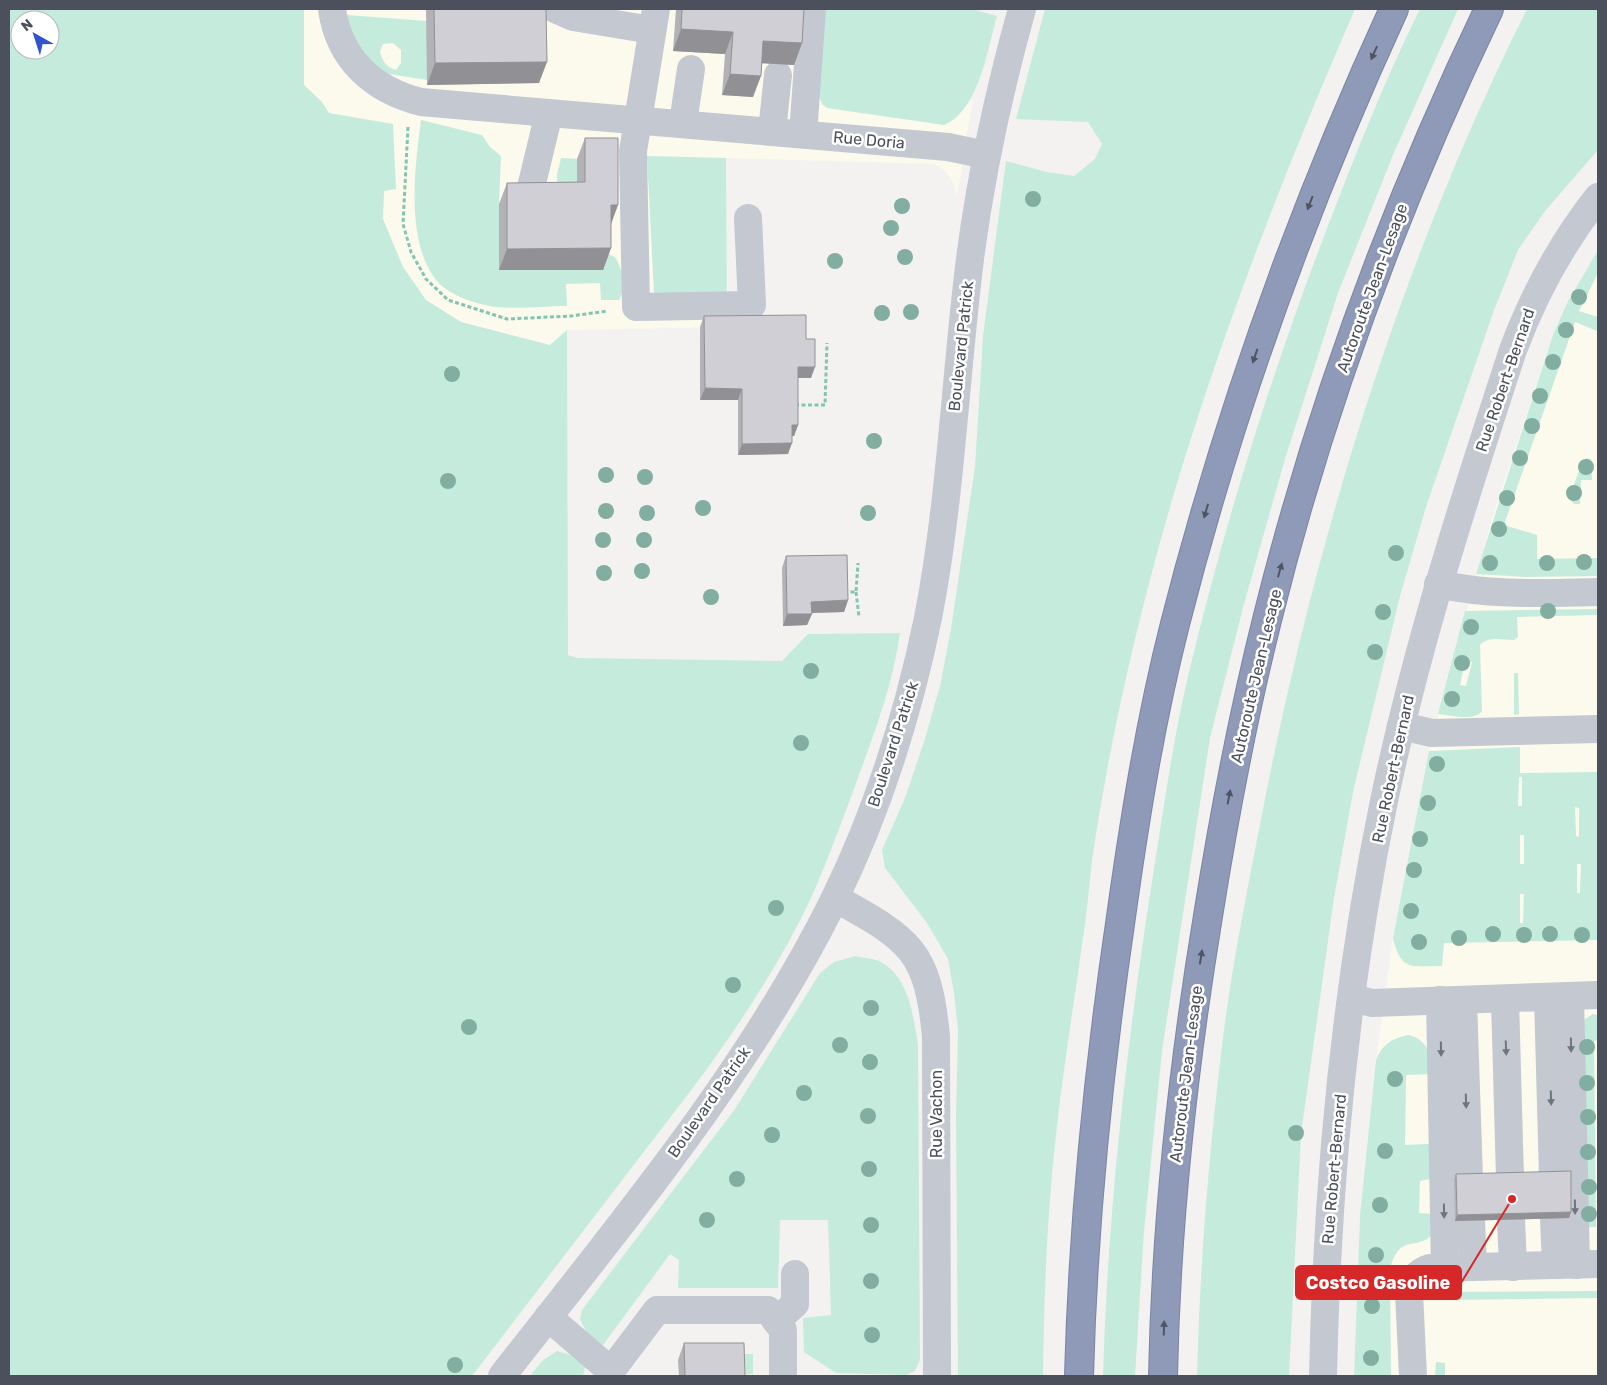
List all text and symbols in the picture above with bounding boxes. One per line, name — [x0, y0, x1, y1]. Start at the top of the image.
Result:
north arrow — [10, 10, 60, 60]
text: N — [18, 16, 36, 35]
one-way arrow — [1369, 46, 1377, 60]
street label: Rue Doria — [832, 127, 906, 153]
one-way arrow — [1306, 196, 1314, 211]
street label: Autoroute Jean-Lesage — [1333, 201, 1411, 375]
street label: Boulevard Patrick — [945, 279, 977, 412]
street label: Rue Robert-Bernard — [1472, 306, 1538, 454]
one-way arrow — [1251, 348, 1258, 363]
one-way arrow — [1202, 503, 1210, 518]
one-way arrow — [1276, 563, 1284, 578]
street label: Autoroute Jean-Lesage — [1227, 587, 1285, 765]
street label: Boulevard Patrick — [864, 678, 922, 809]
street label: Rue Robert-Bernard — [1368, 693, 1418, 845]
one-way arrow — [1225, 789, 1233, 805]
one-way arrow — [1198, 949, 1206, 965]
street label: Autoroute Jean-Lesage — [1166, 984, 1206, 1164]
one-way arrow — [1568, 1037, 1576, 1053]
one-way arrow — [1502, 1040, 1510, 1056]
one-way arrow — [1437, 1041, 1445, 1057]
street label: Boulevard Patrick — [664, 1042, 755, 1161]
street label: Rue Vachon — [927, 1070, 946, 1158]
one-way arrow — [1547, 1091, 1555, 1107]
street label: Rue Robert-Bernard — [1318, 1093, 1350, 1245]
one-way arrow — [1463, 1093, 1471, 1109]
one-way arrow — [1571, 1200, 1579, 1216]
one-way arrow — [1440, 1203, 1448, 1219]
callout: Costco Gasoline — [1296, 1266, 1461, 1299]
text: Costco Gasoline — [1306, 1272, 1451, 1294]
one-way arrow — [1160, 1319, 1168, 1335]

